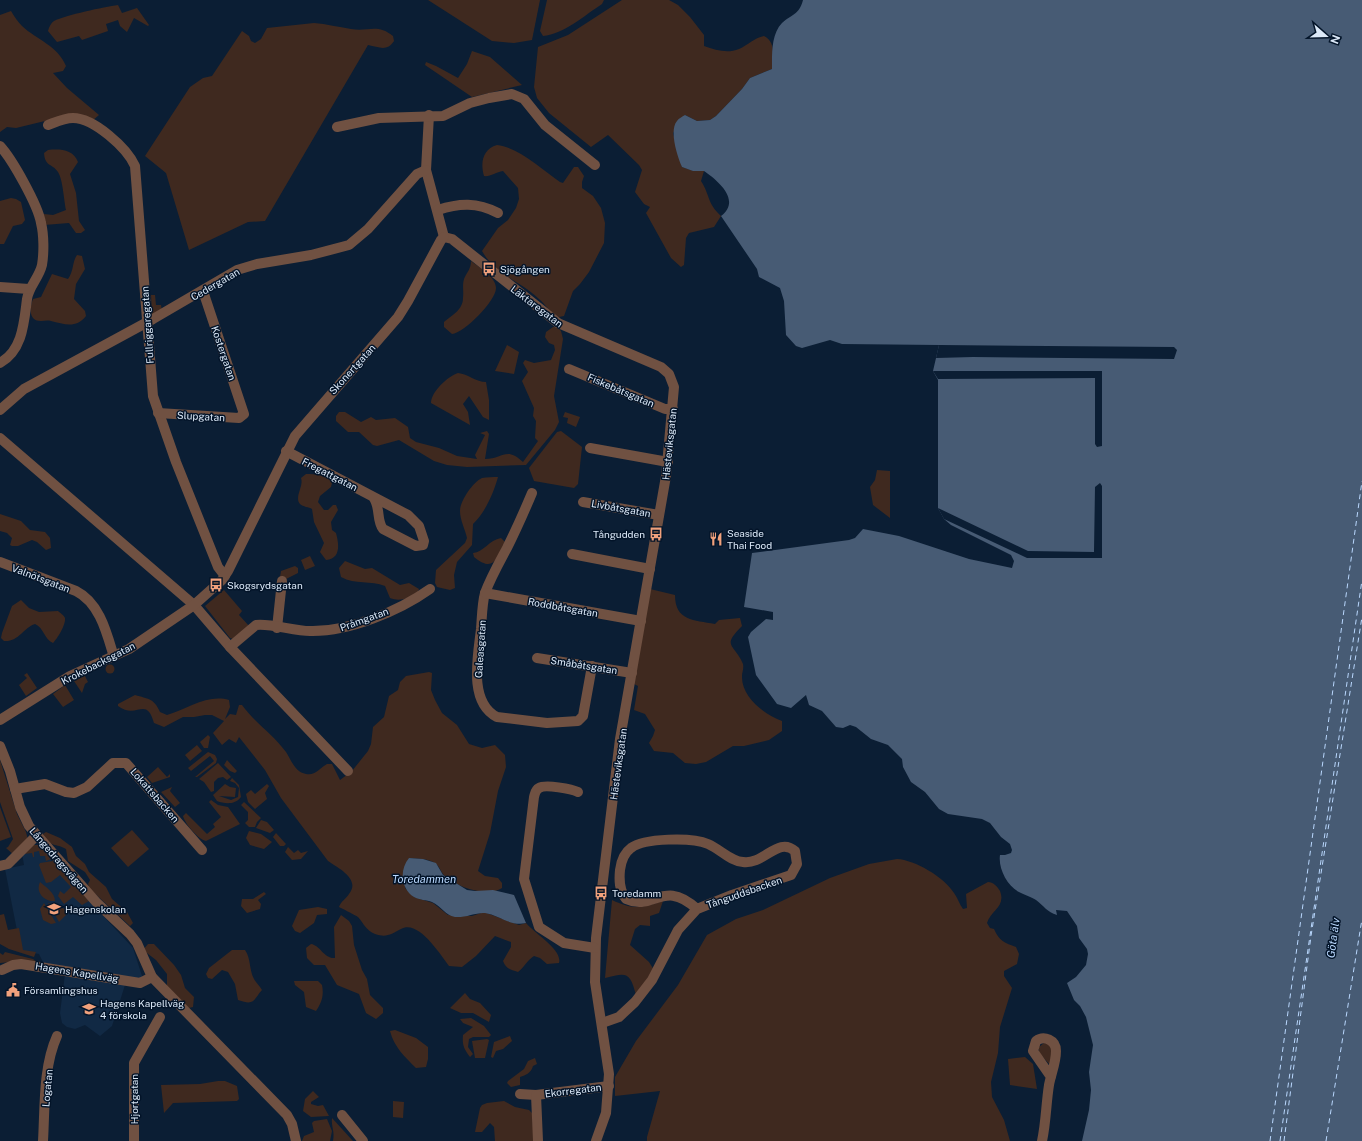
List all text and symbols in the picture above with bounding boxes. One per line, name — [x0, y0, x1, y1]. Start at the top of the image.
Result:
north arrow — [1306, 16, 1346, 56]
text: N — [1328, 33, 1343, 46]
bus stop icon: Sjögången — [481, 261, 497, 277]
place label: Sjögången — [500, 263, 550, 275]
street label: Cedergatan — [188, 265, 242, 303]
street label: Läktaregatan — [509, 283, 566, 330]
street label: Fullriggaregatan — [138, 286, 156, 364]
street label: Kostergatan — [209, 324, 239, 382]
street label: Skonertgatan — [326, 341, 378, 397]
street label: Fiskebåtsgatan — [586, 371, 656, 410]
street label: Hästeviksgatan — [659, 407, 679, 480]
street label: Slupgatan — [177, 409, 225, 423]
street label: Fregattgatan — [300, 455, 360, 493]
street label: Livbåtsgatan — [590, 497, 652, 519]
bus stop icon: Tångudden — [648, 526, 664, 542]
place label: Seaside Thai Food — [727, 527, 772, 551]
place label: Tångudden — [593, 528, 645, 540]
restaurant icon: Seaside Thai Food — [708, 531, 724, 547]
street label: Valnötsgatan — [10, 561, 72, 595]
bus stop icon: Skogsrydsgatan — [208, 577, 224, 593]
place label: Skogsrydsgatan — [227, 579, 303, 591]
street label: Roddbåtsgatan — [527, 595, 599, 619]
street label: Pråmgatan — [338, 605, 390, 633]
street label: Galeasgatan — [472, 619, 488, 679]
street label: Krokebacksgatan — [59, 639, 137, 687]
street label: Småbåtsgatan — [550, 654, 619, 676]
street label: Hästeviksgatan — [607, 727, 629, 801]
street label: Lokattsbacken — [128, 765, 182, 825]
street label: Långedragsvägen — [27, 825, 91, 895]
water label: Toredammen — [392, 873, 456, 885]
street label: Tånguddsbacken — [705, 873, 784, 911]
bus stop icon: Toredamm — [593, 885, 609, 901]
place label: Toredamm — [612, 887, 661, 899]
school or university icon: Hagenskolan — [46, 901, 62, 917]
place label: Hagenskolan — [65, 903, 126, 915]
water label: Göta älv — [1324, 916, 1342, 959]
street label: Hagens Kapellväg — [34, 959, 120, 985]
public building icon: Församlingshus — [5, 982, 21, 998]
place label: Församlingshus — [24, 984, 98, 996]
place label: Hagens Kapellväg 4 förskola — [100, 997, 184, 1021]
school or university icon: Hagens Kapellväg 4 förskola — [81, 1001, 97, 1017]
street label: Logatan — [39, 1068, 55, 1107]
street label: Hjortgatan — [128, 1074, 140, 1124]
street label: Ekorregatan — [544, 1081, 602, 1099]

